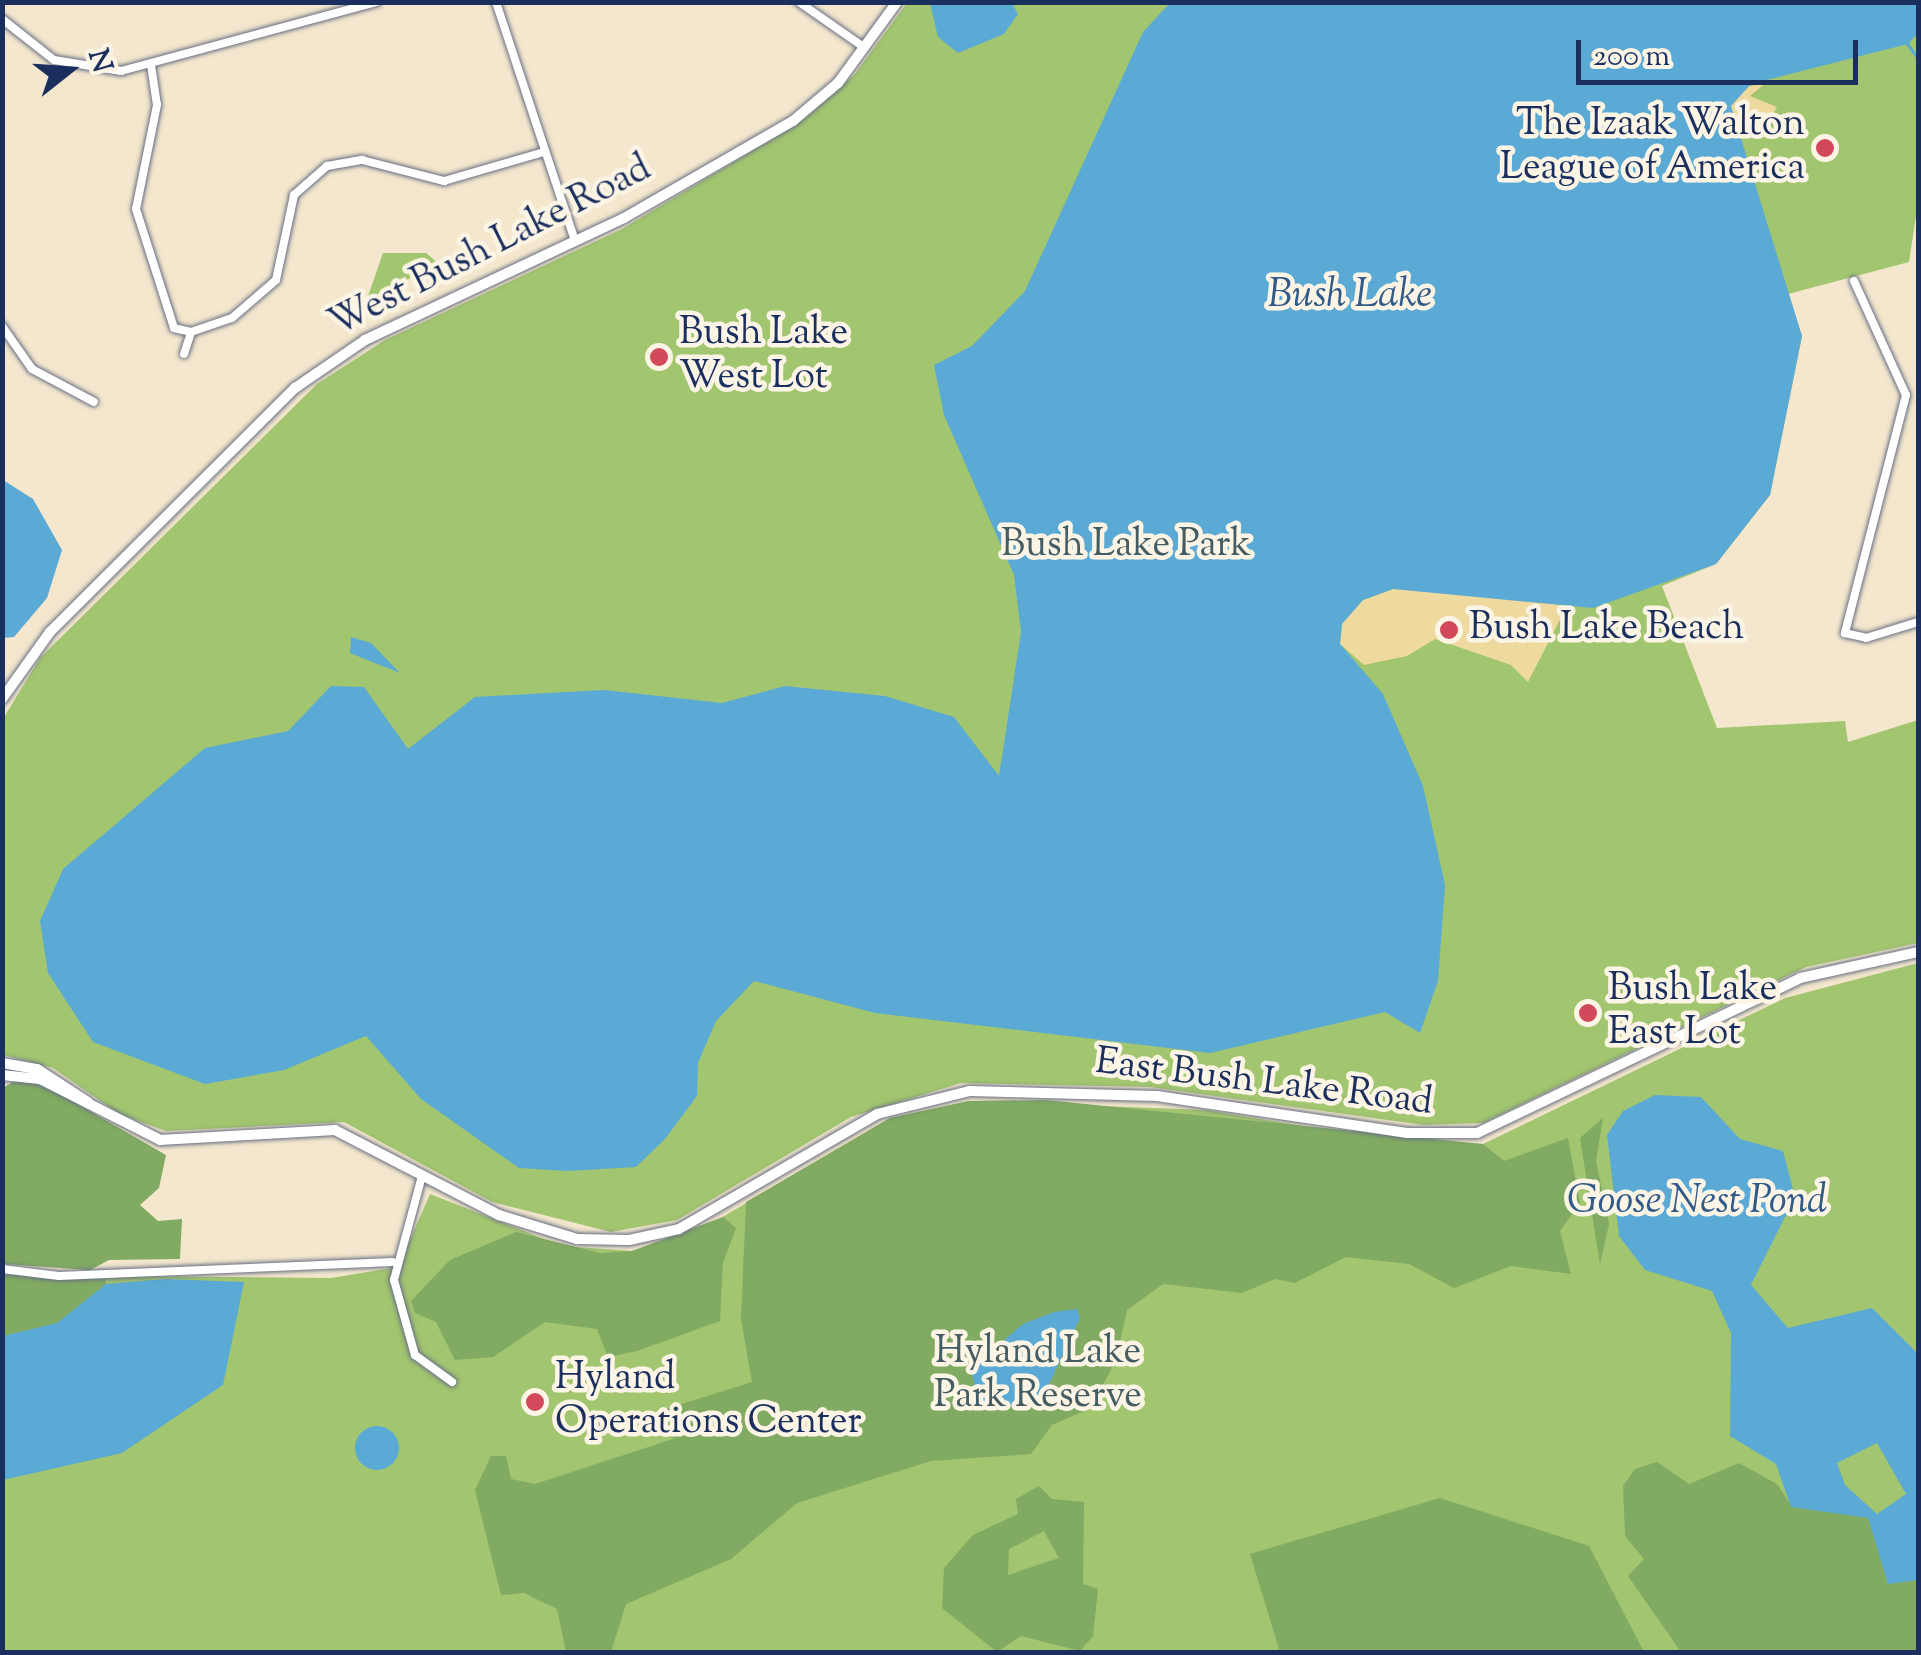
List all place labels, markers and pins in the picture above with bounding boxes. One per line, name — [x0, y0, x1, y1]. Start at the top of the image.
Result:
place label: The Izaak Walton League of America — [1500, 103, 1805, 192]
marker: The Izaak Walton League of America — [1814, 137, 1836, 159]
place label: Bush Lake West Lot — [679, 312, 848, 402]
marker: Bush Lake West Lot — [648, 346, 670, 368]
place label: Bush Lake Beach — [1469, 607, 1744, 653]
marker: Bush Lake Beach — [1438, 619, 1460, 641]
place label: Bush Lake East Lot — [1608, 968, 1777, 1058]
marker: Bush Lake East Lot — [1577, 1002, 1599, 1024]
place label: Hyland Operations Center — [555, 1357, 862, 1446]
marker: Hyland Operations Center — [524, 1391, 546, 1413]

